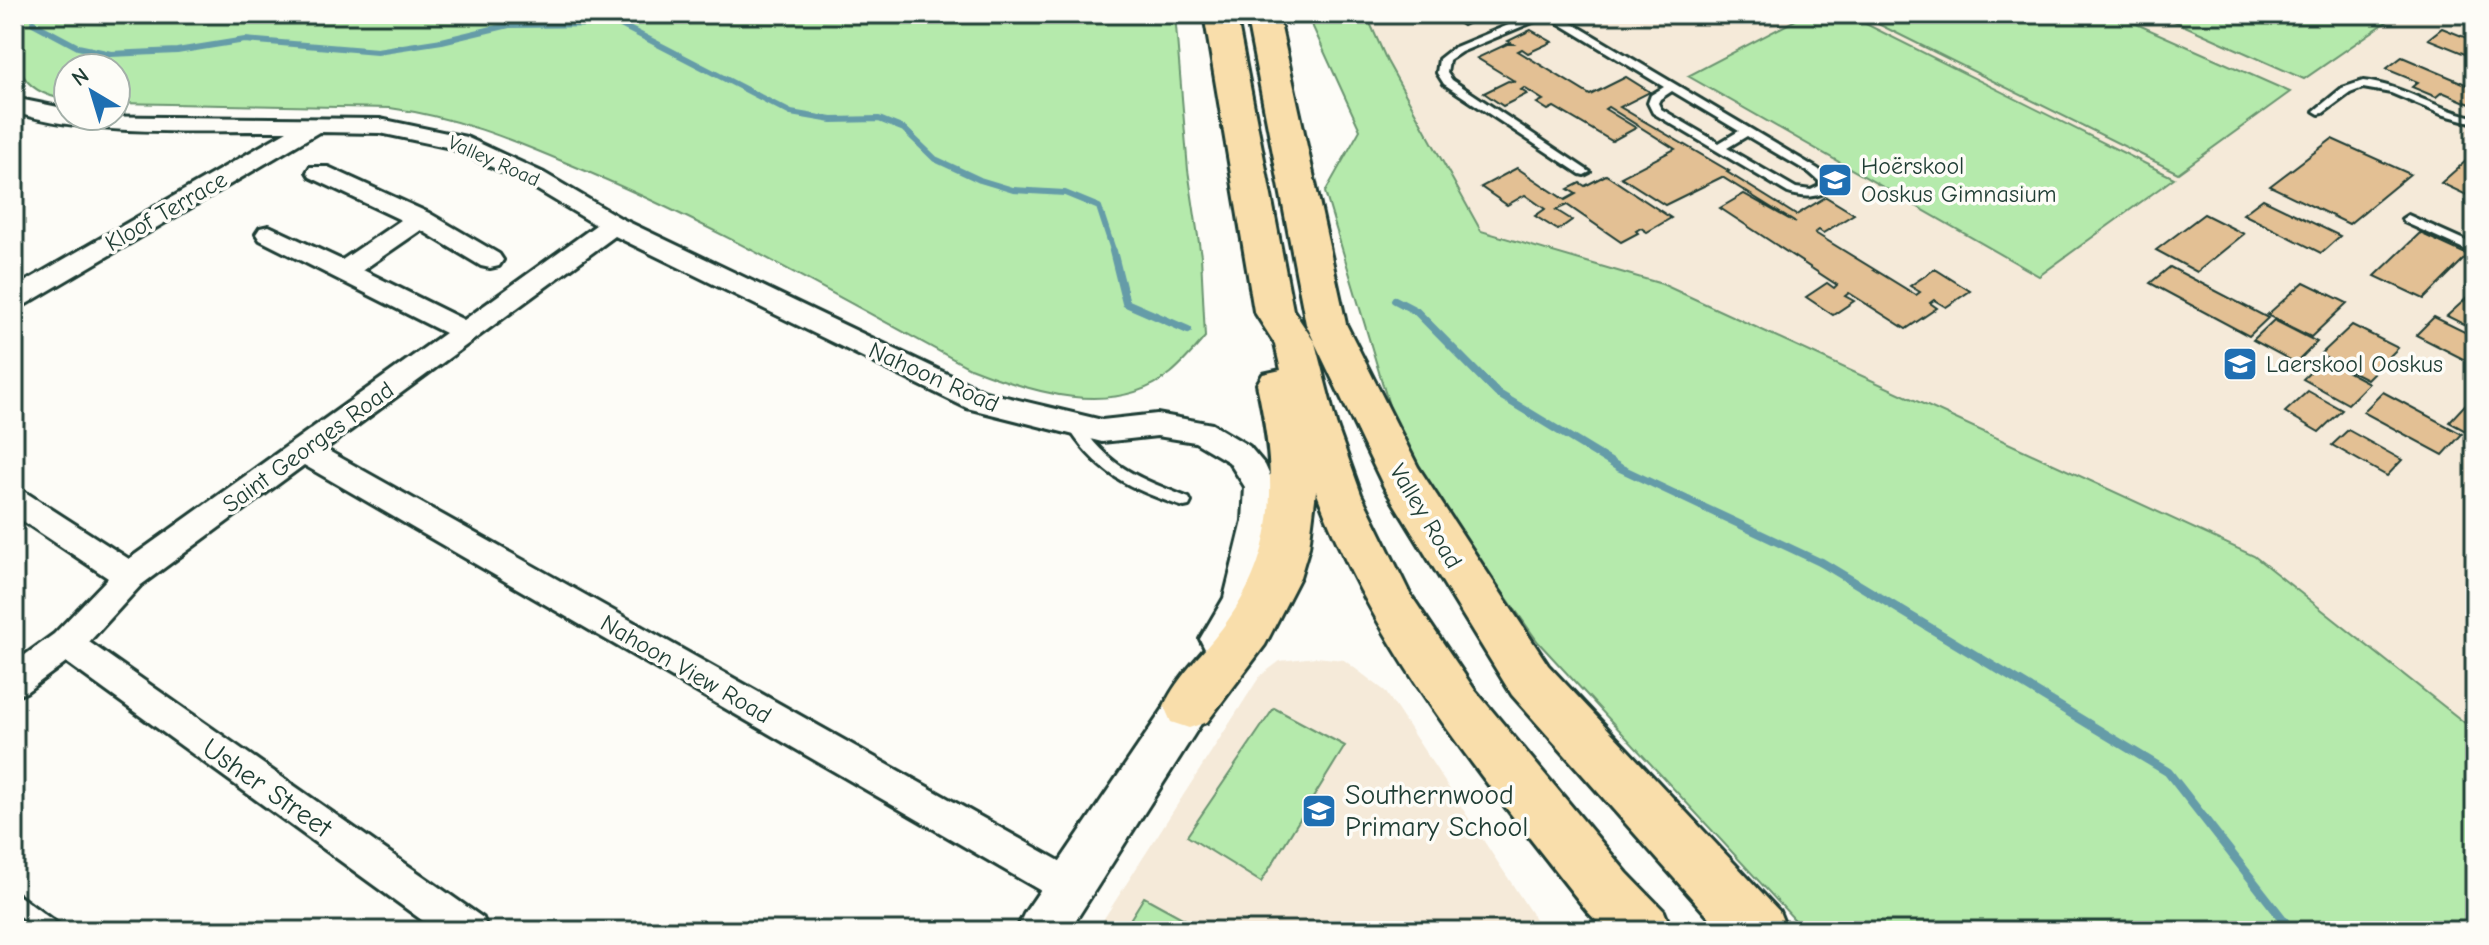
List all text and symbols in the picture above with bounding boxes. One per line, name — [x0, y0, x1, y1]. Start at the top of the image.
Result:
north arrow — [52, 52, 132, 132]
text: N — [67, 62, 94, 92]
street label: Valley Road — [445, 131, 543, 191]
place label: Hoërskool Ooskus Gimnasium — [1861, 152, 2057, 208]
school or university icon: Hoërskool Ooskus Gimnasium — [1816, 161, 1854, 199]
street label: Kloof Terrace — [100, 165, 232, 257]
street label: Nahoon Road — [865, 336, 1003, 418]
school or university icon: Laerskool Ooskus — [2221, 345, 2259, 383]
place label: Laerskool Ooskus — [2266, 350, 2443, 378]
street label: Saint Georges Road — [217, 376, 399, 518]
street label: Valley Road — [1384, 459, 1468, 573]
street label: Nahoon View Road — [596, 609, 776, 729]
street label: Usher Street — [196, 732, 339, 845]
place label: Southernwood Primary School — [1345, 779, 1528, 843]
school or university icon: Southernwood Primary School — [1300, 792, 1338, 830]

